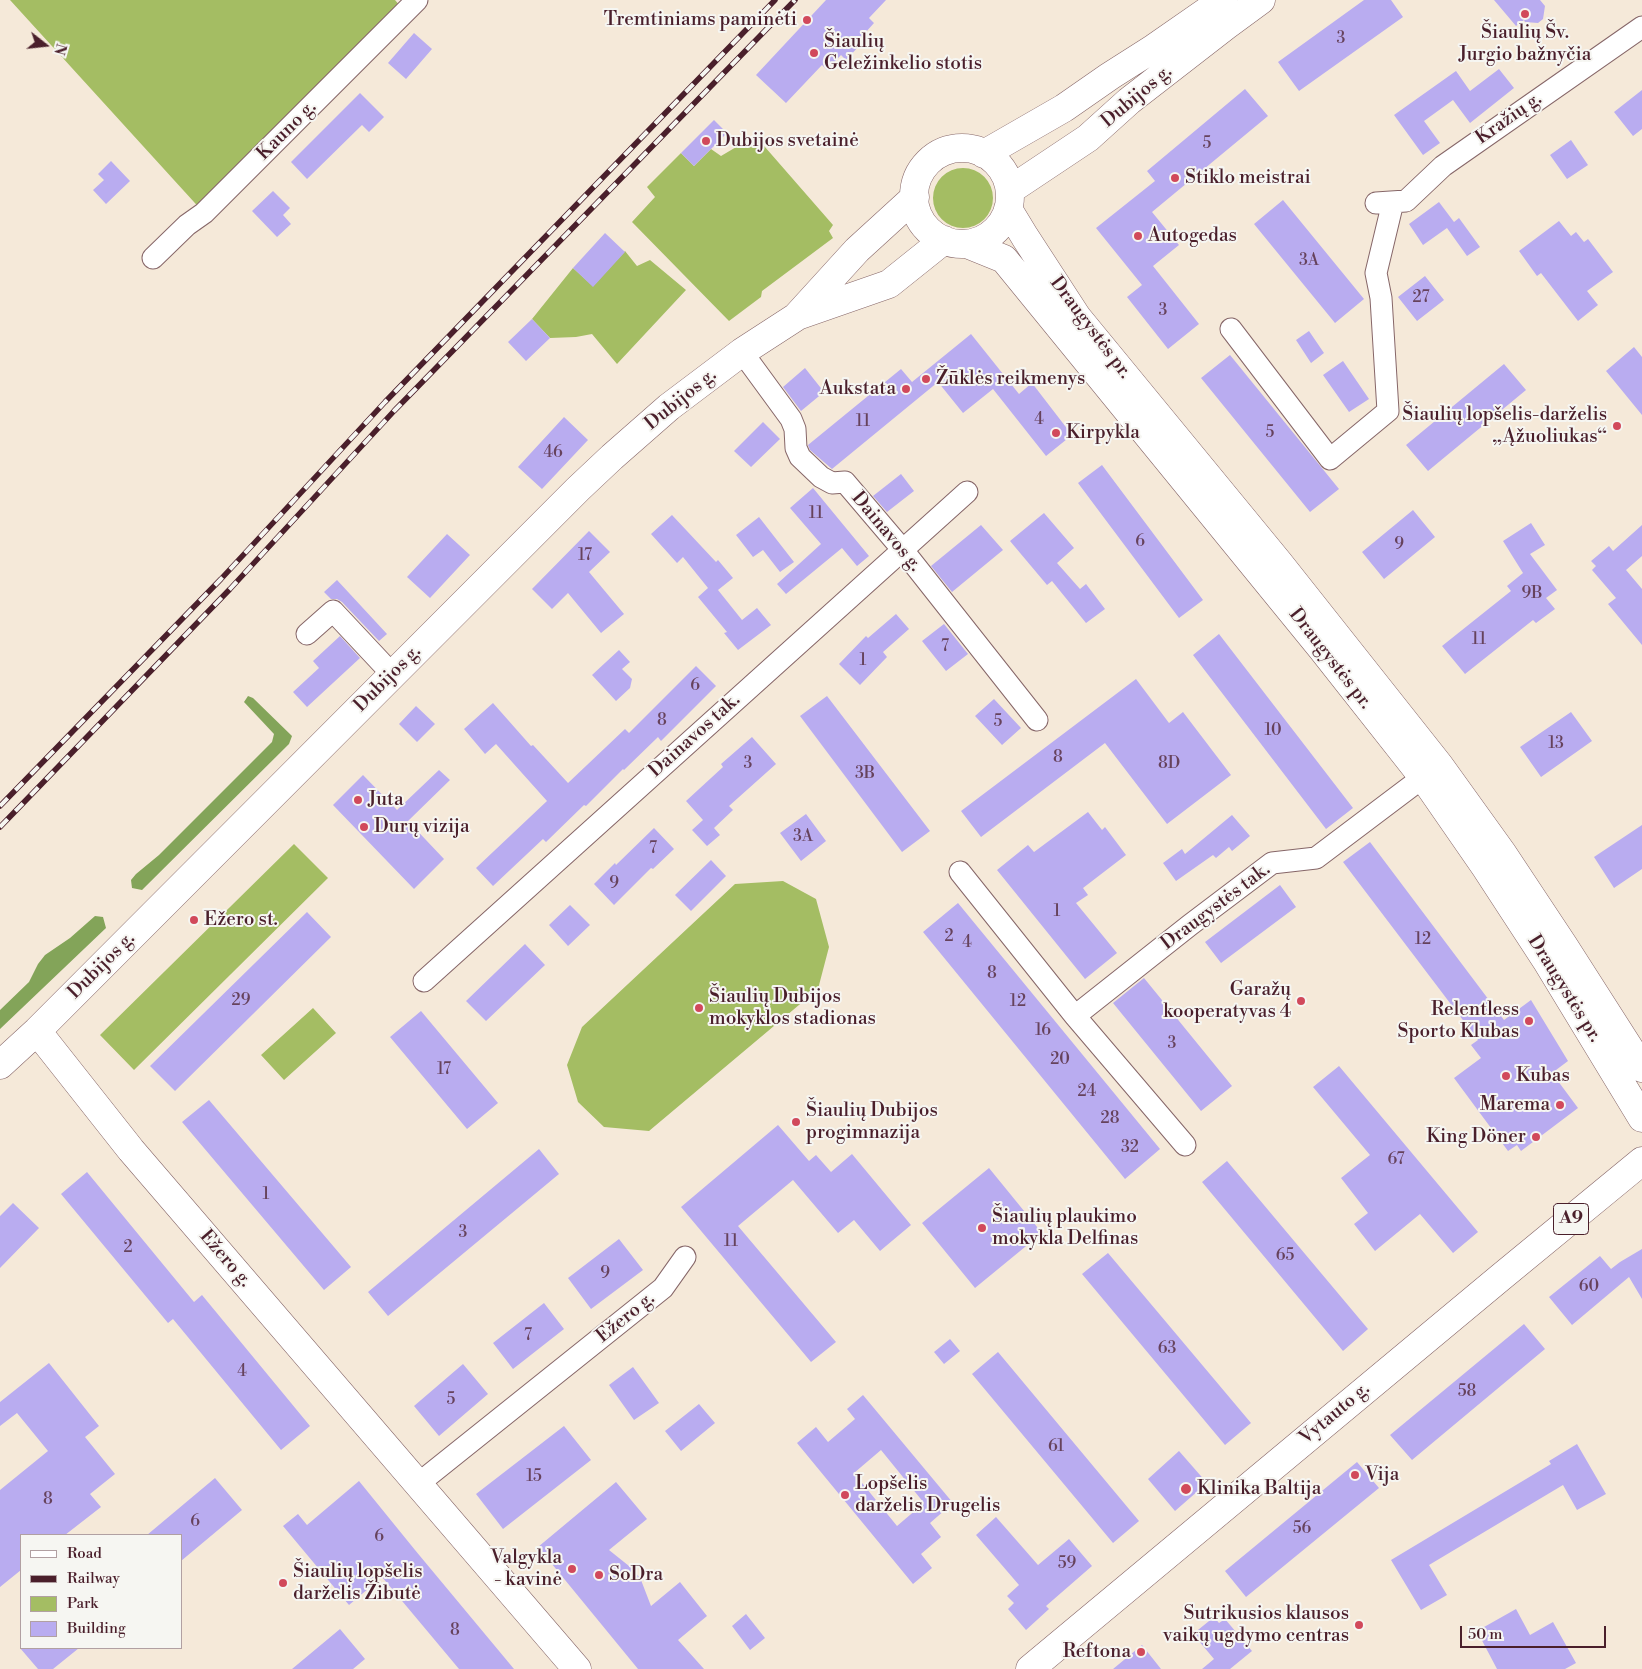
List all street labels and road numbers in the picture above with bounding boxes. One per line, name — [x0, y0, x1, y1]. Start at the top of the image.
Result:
street label: Dubijos g. — [1097, 61, 1177, 133]
street label: Kražių g. — [1471, 88, 1547, 150]
street label: Kauno g. — [252, 96, 322, 166]
street label: Draugystės pr. — [1044, 272, 1136, 384]
street label: Dubijos g. — [641, 364, 721, 436]
street label: Dainavos g. — [846, 487, 926, 577]
street label: Draugystės pr. — [1283, 604, 1377, 714]
street label: Dubijos g. — [350, 641, 426, 717]
street label: Dainavos tak. — [645, 689, 745, 783]
street label: Draugystės tak. — [1157, 858, 1275, 956]
street label: Dubijos g. — [64, 928, 140, 1004]
street label: Draugystės pr. — [1522, 931, 1606, 1047]
road number: A9 — [1554, 1204, 1588, 1234]
street label: Ežero g. — [194, 1226, 256, 1292]
street label: Ežero g. — [592, 1288, 660, 1348]
street label: Vytauto g. — [1295, 1378, 1375, 1450]

